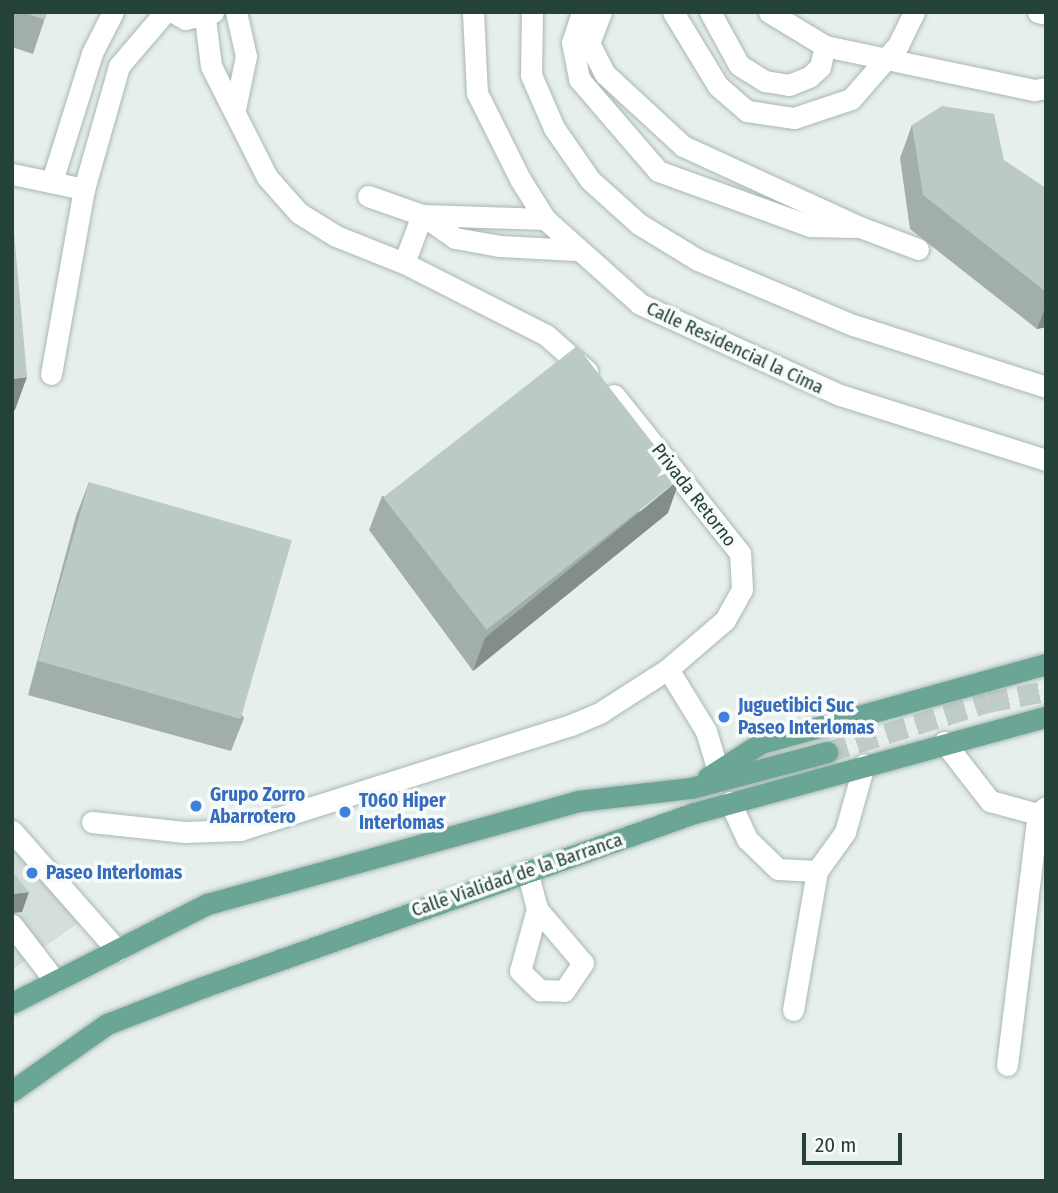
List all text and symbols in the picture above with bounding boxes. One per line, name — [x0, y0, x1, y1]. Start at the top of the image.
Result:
street label: Calle Residencial la Cima — [643, 297, 827, 399]
street label: Privada Retorno — [647, 439, 741, 551]
place label: Juguetibici Suc Paseo Interlomas — [738, 695, 874, 739]
marker: Juguetibici Suc Paseo Interlomas — [716, 709, 732, 725]
place label: Grupo Zorro Abarrotero — [210, 784, 305, 828]
place label: T060 Hiper Interlomas — [359, 790, 446, 834]
marker: Grupo Zorro Abarrotero — [188, 798, 204, 814]
marker: T060 Hiper Interlomas — [337, 804, 353, 820]
street label: Calle Vialidad de la Barranca — [409, 828, 625, 922]
place label: Paseo Interlomas — [46, 862, 182, 884]
marker: Paseo Interlomas — [24, 865, 40, 881]
scale bar — [806, 1120, 906, 1164]
text: 20 m — [815, 1132, 856, 1158]

